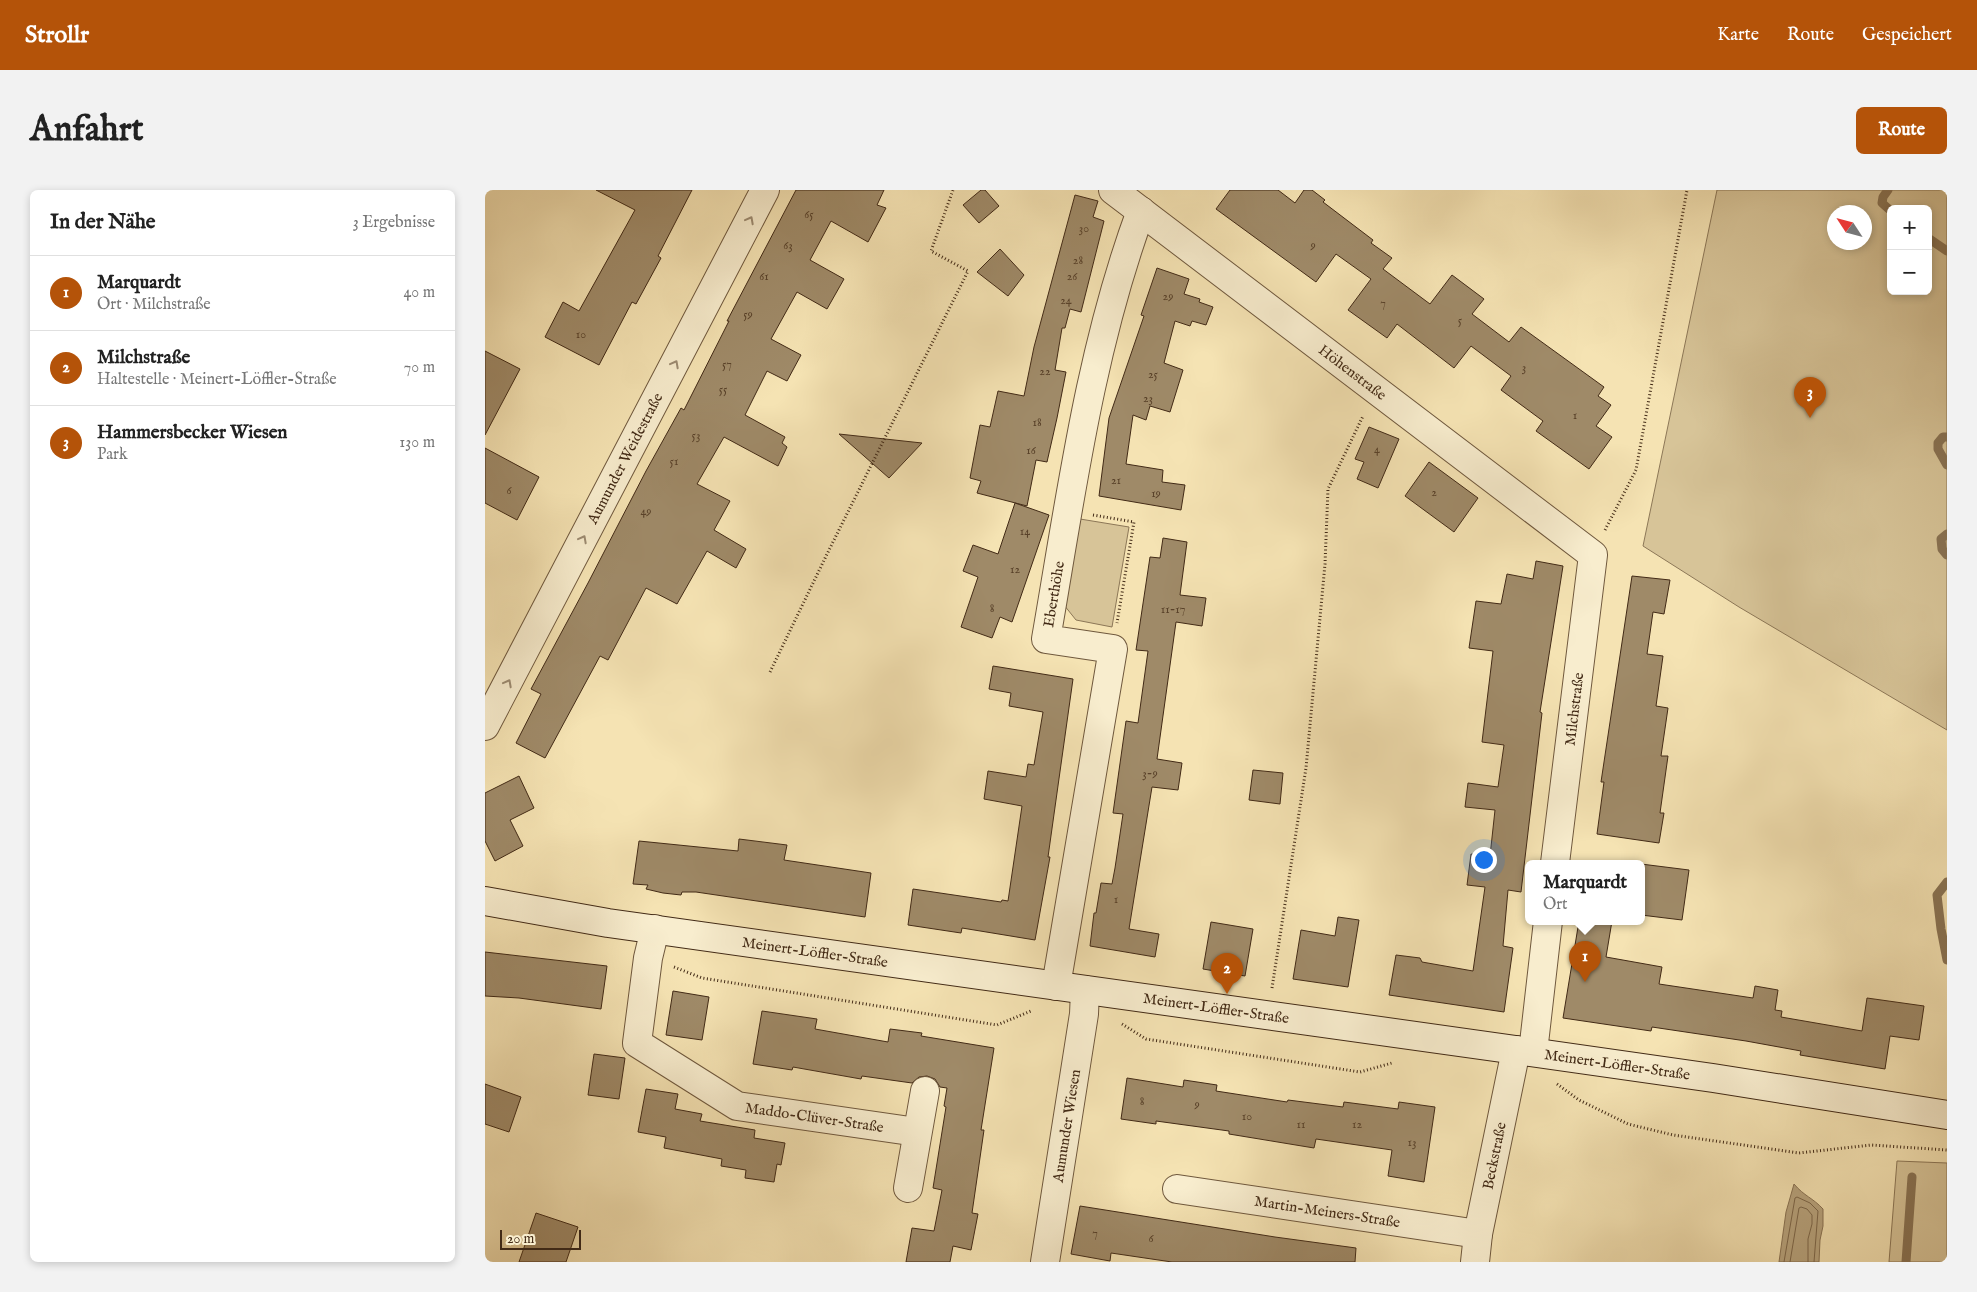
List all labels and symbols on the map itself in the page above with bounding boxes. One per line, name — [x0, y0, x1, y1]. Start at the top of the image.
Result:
north arrow — [1827, 205, 1872, 250]
house number: 65 — [804, 207, 814, 222]
one-way arrow — [744, 216, 754, 225]
house number: 30 — [1079, 221, 1089, 236]
house number: 63 — [783, 238, 793, 253]
house number: 9 — [1309, 238, 1316, 253]
house number: 28 — [1073, 253, 1083, 268]
house number: 61 — [759, 269, 769, 284]
house number: 26 — [1067, 269, 1078, 284]
house number: 29 — [1163, 289, 1173, 304]
house number: 24 — [1060, 293, 1072, 308]
house number: 7 — [1380, 296, 1386, 311]
house number: 59 — [743, 307, 753, 322]
house number: 5 — [1458, 313, 1463, 328]
house number: 10 — [576, 327, 586, 342]
street label: Höhenstraße — [1314, 341, 1390, 405]
house number: 57 — [722, 357, 732, 372]
one-way arrow — [669, 360, 679, 369]
house number: 3 — [1522, 360, 1526, 375]
house number: 22 — [1039, 364, 1051, 379]
house number: 25 — [1148, 367, 1159, 382]
pin: 3 — [1794, 377, 1826, 418]
house number: 55 — [719, 382, 728, 397]
street label: Aumunder Weidestraße — [583, 390, 667, 528]
house number: 23 — [1143, 391, 1153, 406]
house number: 1 — [1573, 408, 1577, 423]
house number: 18 — [1032, 415, 1042, 430]
house number: 53 — [692, 428, 700, 443]
house number: 4 — [1374, 442, 1380, 457]
house number: 16 — [1026, 443, 1037, 458]
house number: 51 — [670, 454, 678, 469]
house number: 21 — [1111, 473, 1121, 488]
house number: 6 — [506, 483, 512, 498]
house number: 2 — [1431, 485, 1437, 500]
house number: 19 — [1151, 486, 1161, 501]
house number: 49 — [640, 504, 652, 519]
house number: 14 — [1020, 524, 1030, 539]
one-way arrow — [577, 535, 587, 544]
street label: Eberthöhe — [1039, 560, 1069, 629]
house number: 12 — [1010, 562, 1020, 577]
house number: 8 — [990, 601, 995, 616]
house number: 11-17 — [1161, 602, 1185, 617]
street label: Milchstraße — [1561, 671, 1588, 747]
one-way arrow — [502, 680, 512, 689]
house number: 3-9 — [1142, 766, 1158, 781]
your location — [1471, 847, 1497, 873]
house number: 1 — [1114, 892, 1118, 907]
street label: Meinert-Löffler-Straße — [741, 933, 889, 972]
pin: 1 — [1569, 941, 1601, 982]
pin: 2 — [1211, 953, 1243, 994]
street label: Meinert-Löffler-Straße — [1142, 989, 1290, 1028]
street label: Meinert-Löffler-Straße — [1543, 1045, 1691, 1085]
street label: Aumunder Wiesen — [1049, 1068, 1085, 1185]
house number: 8 — [1140, 1094, 1145, 1109]
house number: 9 — [1193, 1097, 1200, 1112]
street label: Maddo-Clüver-Straße — [744, 1098, 885, 1137]
house number: 10 — [1242, 1109, 1252, 1124]
house number: 11 — [1297, 1117, 1305, 1132]
house number: 12 — [1352, 1117, 1362, 1132]
street label: Beckstraße — [1478, 1120, 1511, 1191]
house number: 13 — [1408, 1135, 1416, 1150]
street label: Martin-Meiners-Straße — [1253, 1192, 1402, 1232]
house number: 7 — [1092, 1226, 1098, 1241]
scale bar — [500, 1227, 581, 1250]
house number: 6 — [1148, 1231, 1154, 1246]

